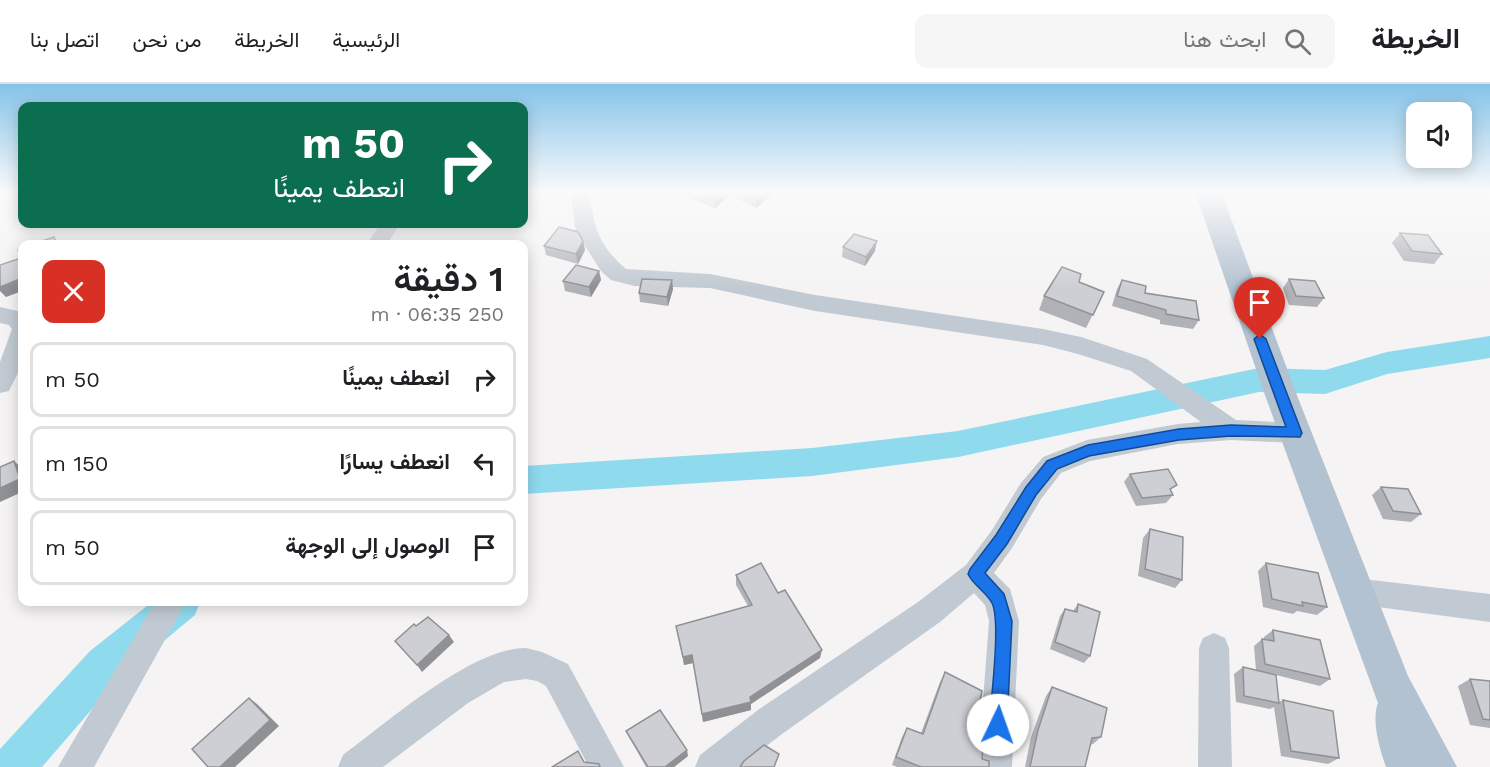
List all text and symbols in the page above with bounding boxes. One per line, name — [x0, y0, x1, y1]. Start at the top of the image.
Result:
search box — [915, 14, 1335, 68]
text: الخريطة — [1371, 22, 1460, 55]
icon: search — [1281, 25, 1314, 58]
text: اتصل بنا — [30, 27, 99, 52]
text: من نحن — [132, 27, 201, 52]
text: الخريطة — [234, 27, 299, 52]
text: الرئيسية — [332, 27, 400, 52]
text: ابحث هنا — [1183, 27, 1266, 52]
map controls — [1406, 102, 1472, 168]
button: sound — [1406, 102, 1472, 168]
text: 50 m — [302, 119, 405, 168]
icon: right — [426, 126, 504, 204]
text: انعطف يمينًا — [273, 172, 405, 204]
text: 1 دقيقة — [393, 258, 504, 300]
button: close — [42, 260, 105, 323]
pin — [1234, 277, 1285, 339]
icon: arrive — [1243, 286, 1276, 319]
text: 250 m · 06:35 — [370, 302, 504, 326]
icon: right — [468, 363, 501, 396]
text: انعطف يمينًا — [342, 365, 450, 390]
text: 50 m — [45, 367, 100, 392]
icon: left — [468, 447, 501, 480]
text: انعطف يسارًا — [340, 449, 450, 474]
text: 150 m — [45, 451, 109, 476]
icon: arrive — [468, 531, 501, 564]
text: الوصول إلى الوجهة — [285, 533, 450, 558]
text: 50 m — [45, 535, 100, 560]
position arrow — [966, 693, 1030, 757]

